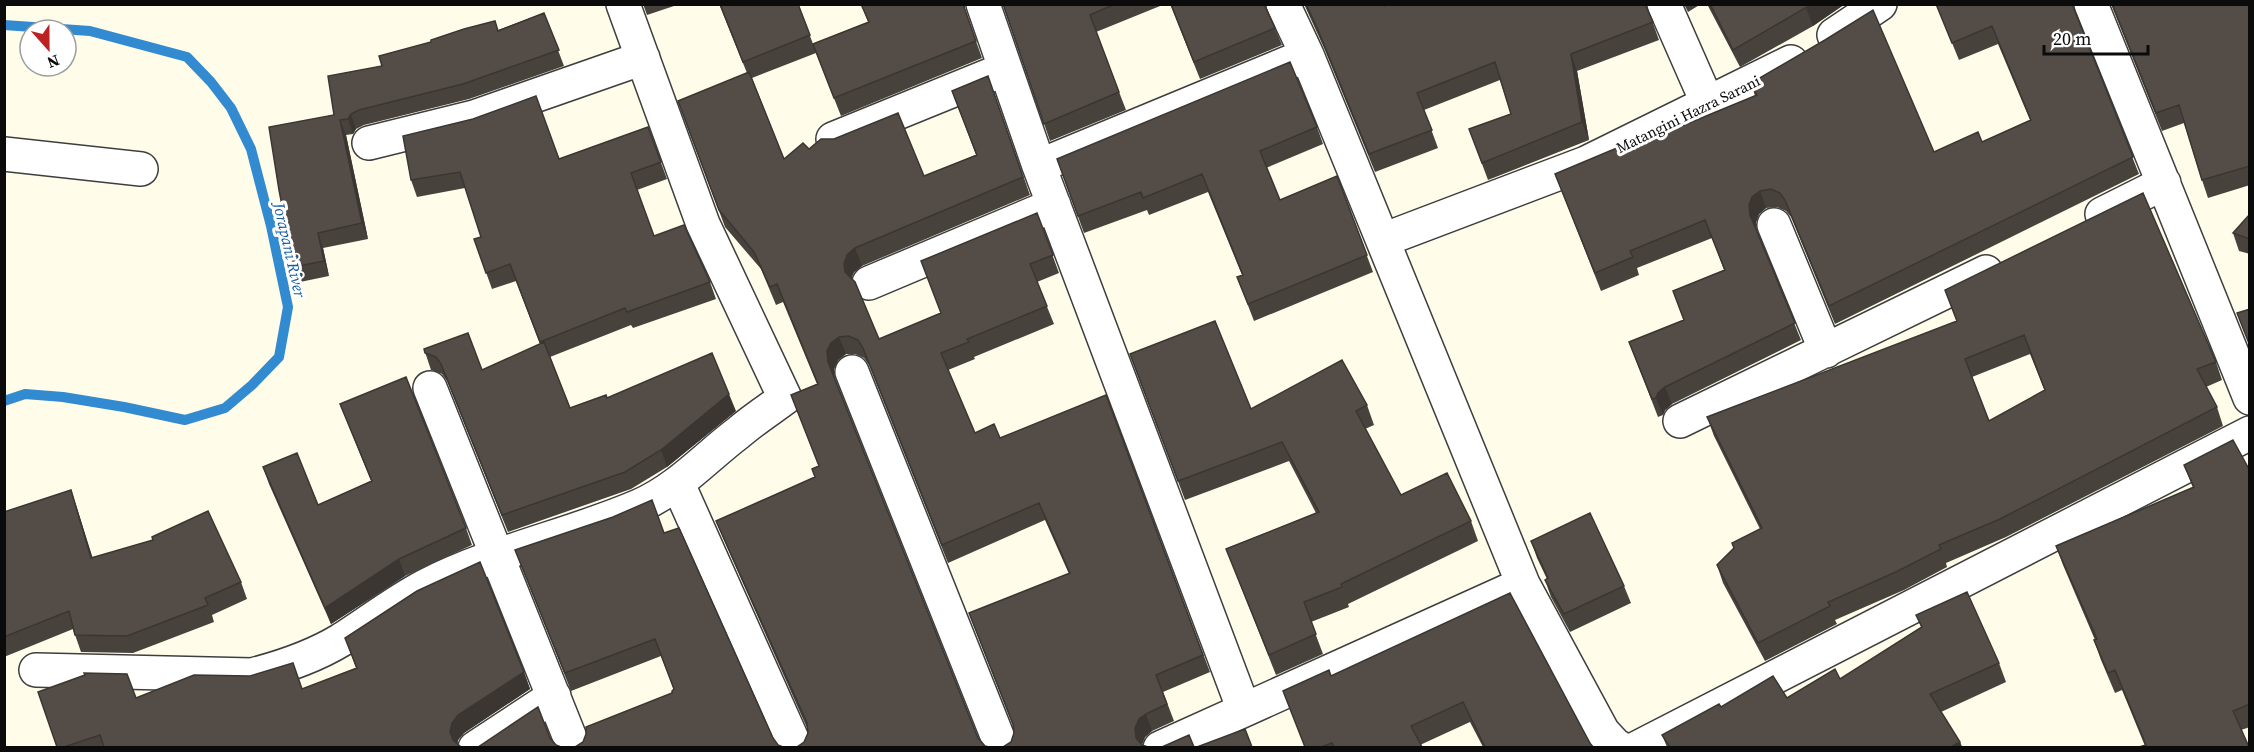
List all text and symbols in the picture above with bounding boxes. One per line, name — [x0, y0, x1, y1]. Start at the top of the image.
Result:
north arrow — [18, 18, 78, 78]
scale bar — [2044, 18, 2148, 56]
text: 20 m — [2053, 26, 2091, 51]
text: N — [44, 50, 63, 74]
street label: Matangini Hazra Sarani — [1613, 70, 1763, 158]
water label: Jorapani River — [268, 199, 312, 300]

